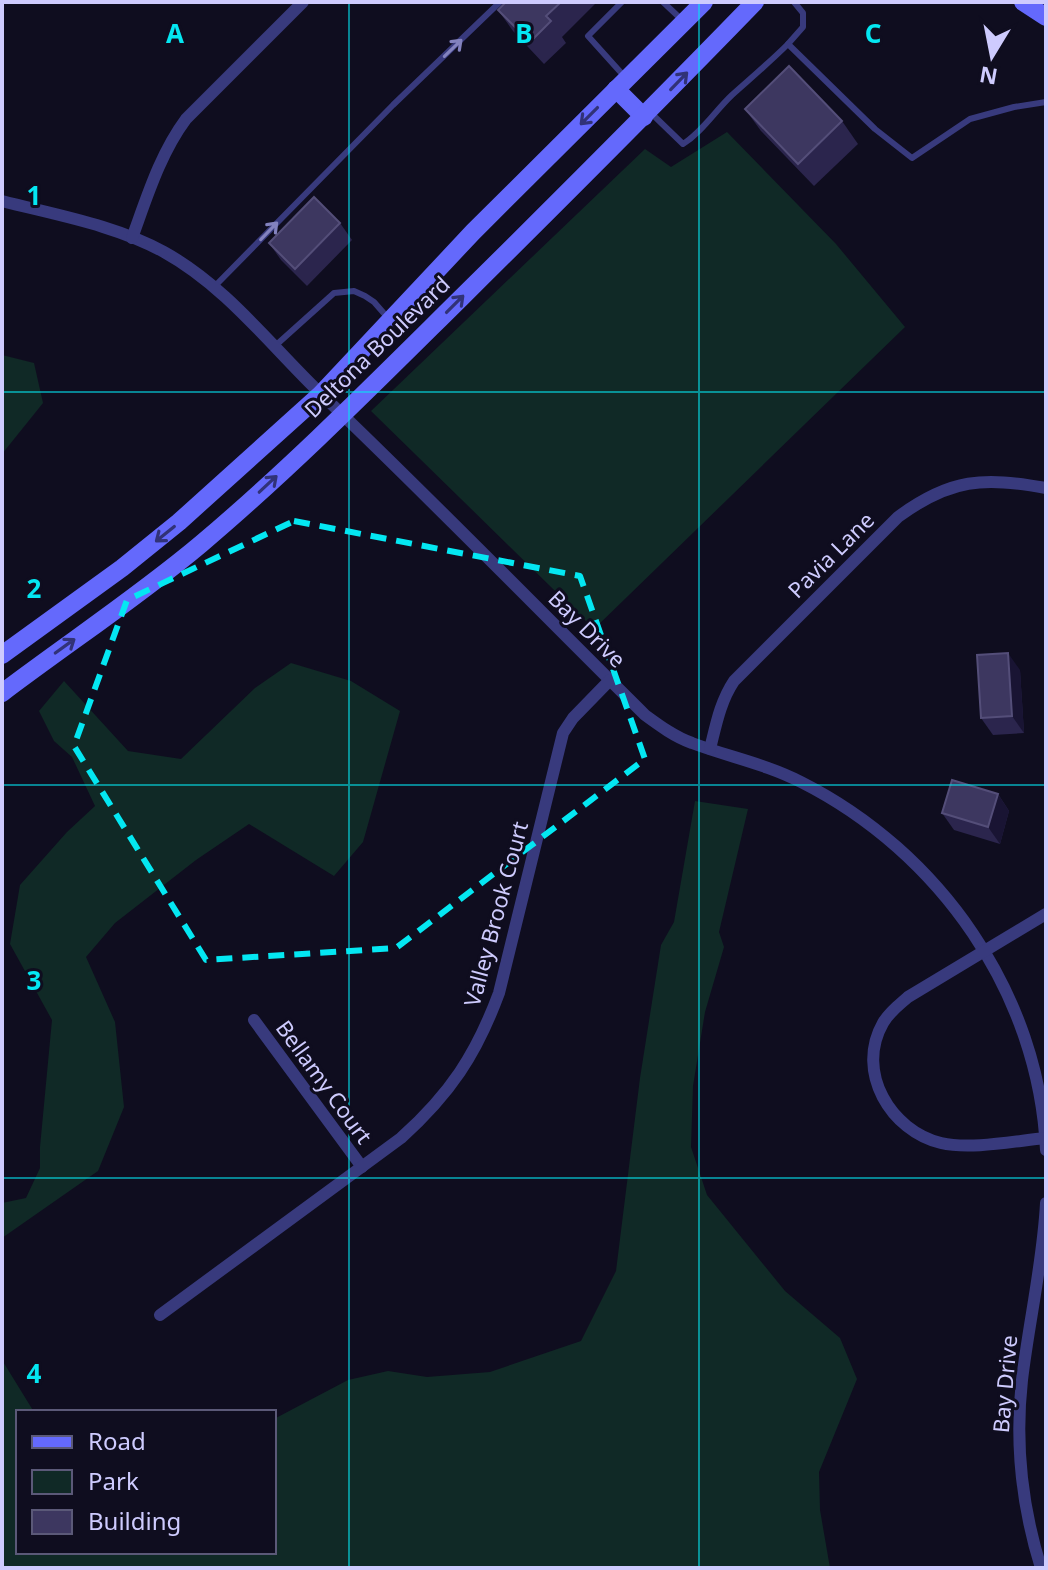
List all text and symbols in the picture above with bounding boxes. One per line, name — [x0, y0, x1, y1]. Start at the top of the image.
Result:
text: A — [166, 15, 184, 51]
text: B — [515, 15, 533, 51]
text: C — [865, 15, 881, 51]
north arrow — [952, 16, 1032, 96]
one-way arrow — [443, 38, 463, 57]
text: N — [977, 60, 1000, 93]
one-way arrow — [669, 72, 688, 91]
one-way arrow — [580, 106, 599, 125]
text: 1 — [27, 177, 41, 213]
one-way arrow — [260, 221, 279, 241]
street label: Deltona Boulevard — [297, 269, 456, 424]
one-way arrow — [445, 295, 464, 314]
one-way arrow — [258, 475, 278, 494]
street label: Pavia Lane — [781, 505, 880, 604]
one-way arrow — [155, 525, 176, 543]
text: 2 — [27, 570, 42, 606]
street label: Bay Drive — [542, 583, 633, 674]
one-way arrow — [54, 638, 75, 655]
street label: Valley Brook Court — [456, 818, 534, 1010]
text: 3 — [27, 962, 41, 998]
street label: Bellamy Court — [270, 1014, 380, 1149]
street label: Bay Drive — [985, 1334, 1023, 1434]
text: 4 — [27, 1355, 42, 1391]
legend — [16, 1410, 276, 1554]
text: Road — [88, 1424, 146, 1457]
text: Park — [88, 1464, 139, 1497]
text: Building — [88, 1504, 181, 1537]

